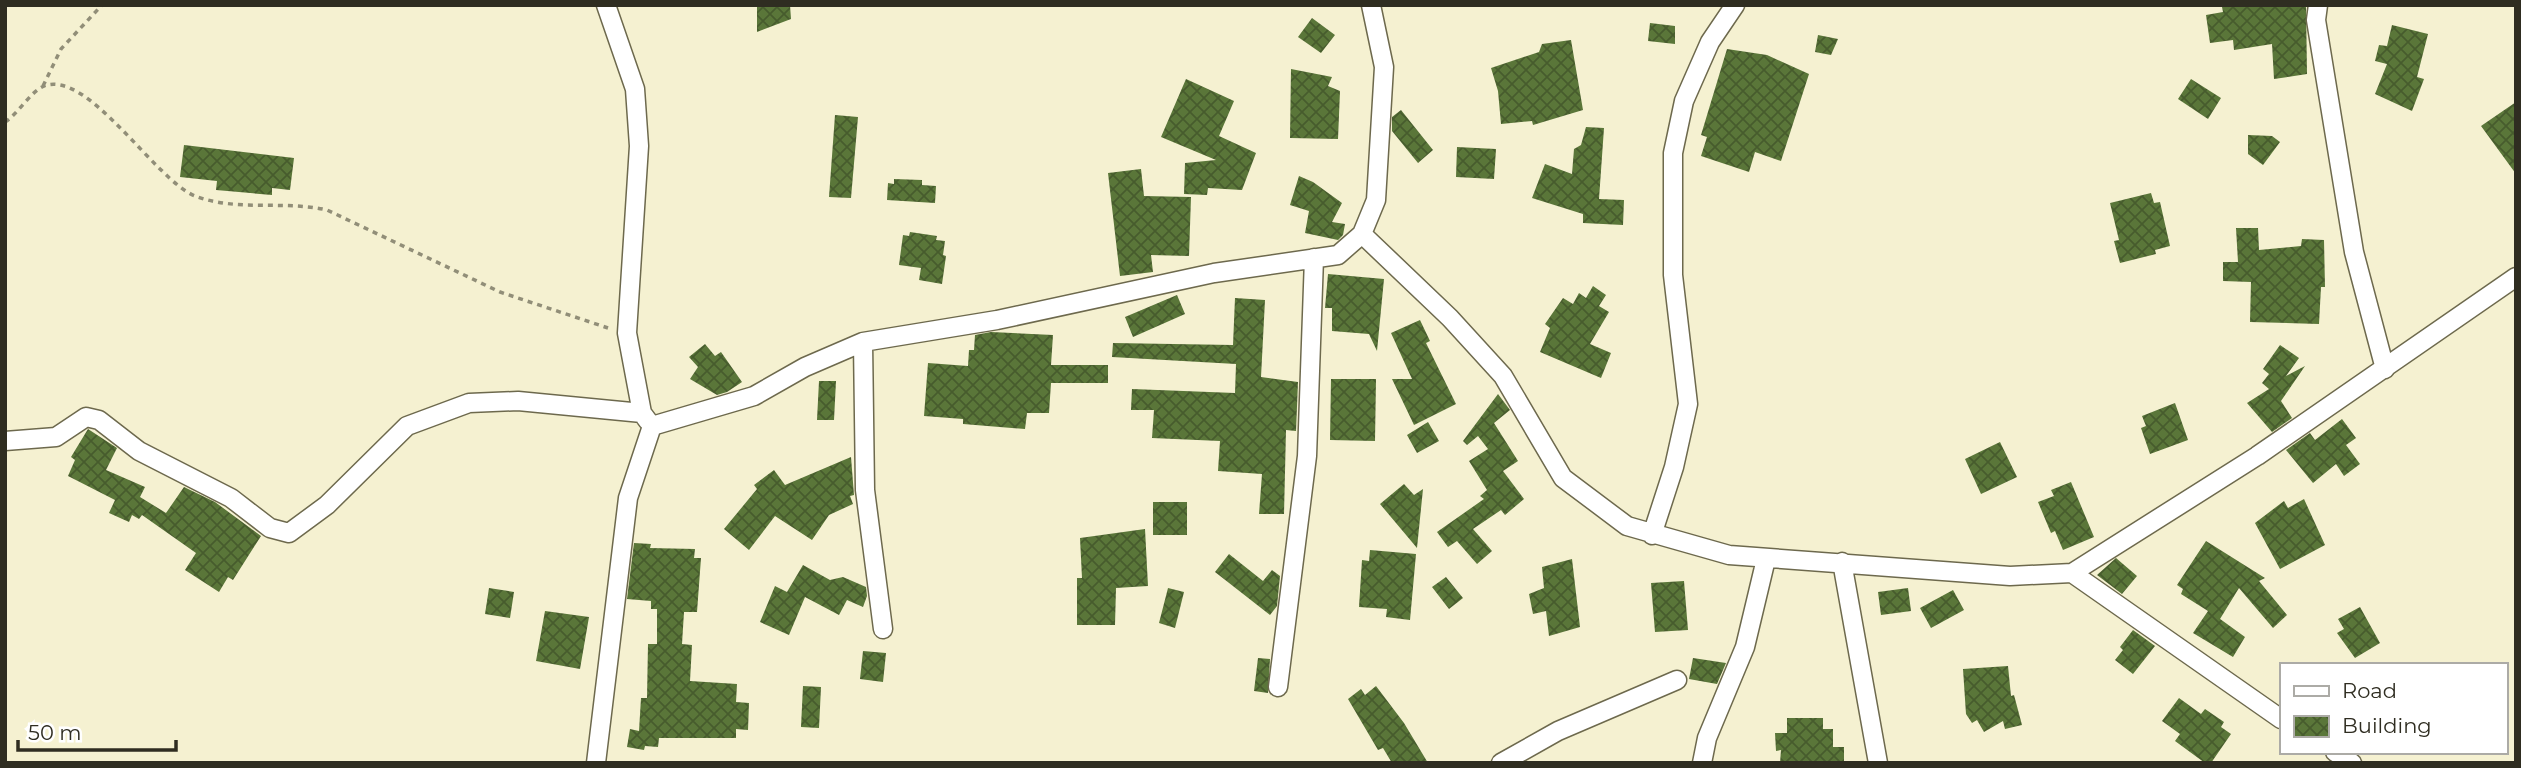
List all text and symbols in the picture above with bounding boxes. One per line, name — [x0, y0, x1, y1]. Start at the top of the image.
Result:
legend — [2280, 663, 2507, 754]
text: Road — [2342, 678, 2397, 703]
scale bar — [18, 708, 175, 752]
text: Building — [2342, 713, 2432, 738]
text: 50 m — [28, 720, 82, 745]

